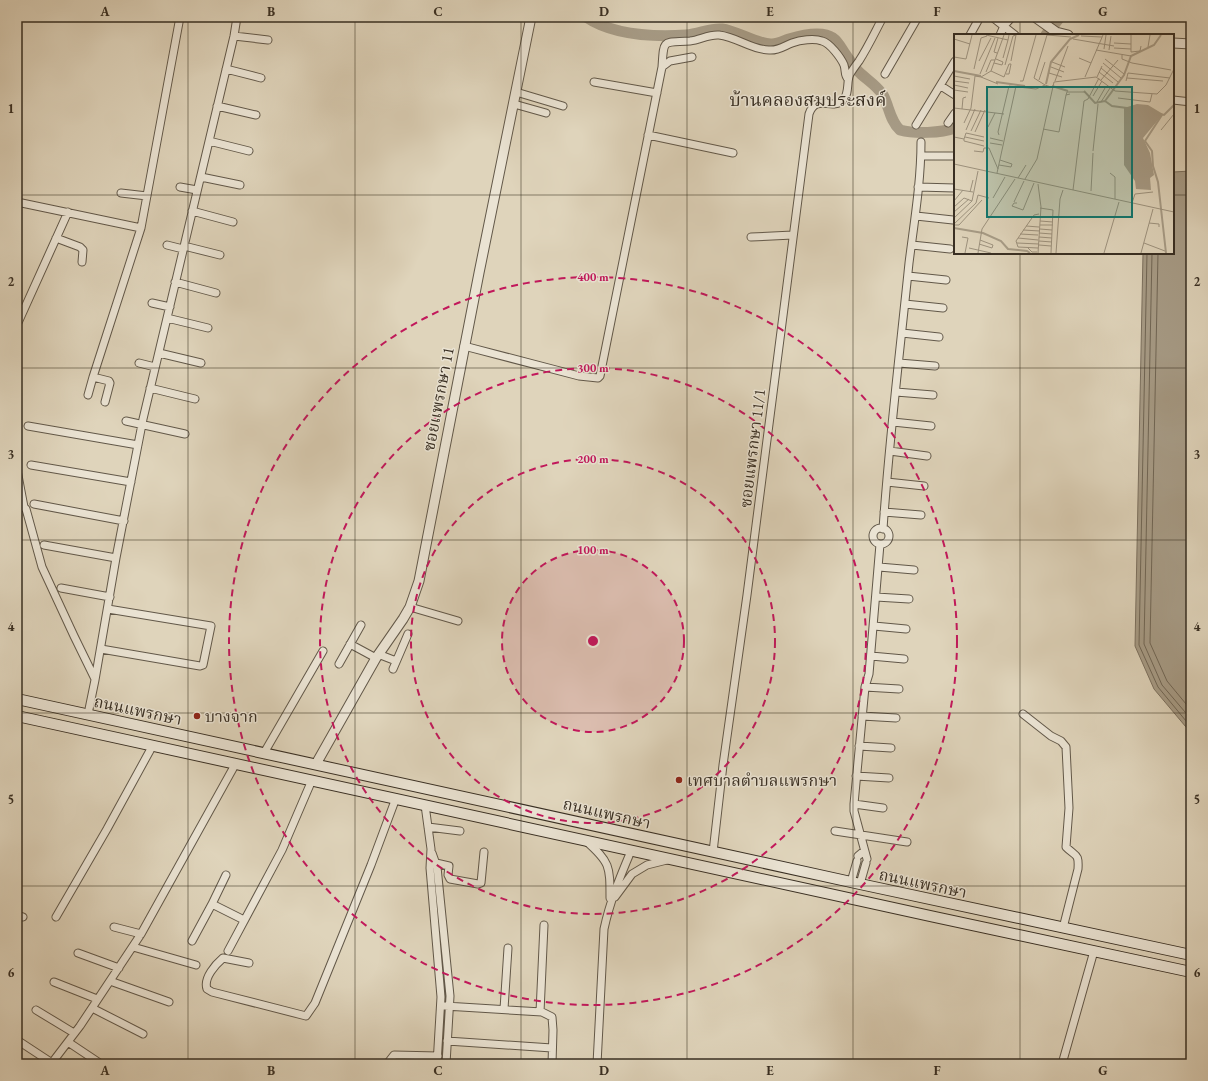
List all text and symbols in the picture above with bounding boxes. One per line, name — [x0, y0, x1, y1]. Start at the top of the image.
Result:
text: A — [99, 3, 110, 20]
text: B — [267, 3, 275, 20]
text: C — [433, 3, 443, 20]
text: D — [599, 3, 609, 20]
text: E — [766, 3, 774, 20]
text: F — [933, 3, 941, 20]
text: G — [1098, 3, 1108, 20]
inset map — [954, 34, 1174, 254]
district label: บ้านคลองสมประสงค์ — [730, 88, 886, 111]
text: 1 — [8, 100, 15, 117]
text: 1 — [1194, 100, 1201, 117]
text: 400 m — [577, 269, 609, 285]
text: 2 — [8, 273, 15, 290]
text: 2 — [1194, 273, 1201, 290]
street label: ซอยแพรกษา 11 — [418, 345, 459, 453]
text: 300 m — [577, 360, 609, 376]
street label: ซอยแพรกษา 11/1 — [735, 387, 770, 509]
text: 3 — [8, 446, 15, 463]
text: 3 — [1194, 446, 1201, 463]
text: 200 m — [577, 451, 609, 467]
text: 100 m — [577, 542, 609, 558]
text: 4 — [8, 618, 15, 635]
text: 4 — [1194, 618, 1201, 635]
centre of rings — [586, 634, 600, 648]
street label: ถนนแพรกษา — [92, 691, 184, 730]
place label: บางจาก — [205, 706, 258, 727]
marker: บางจาก — [192, 711, 202, 721]
place label: เทศบาลตำบลแพรกษา — [687, 770, 837, 791]
marker: เทศบาลตำบลแพรกษา — [674, 775, 684, 785]
text: 5 — [8, 791, 14, 808]
text: 5 — [1194, 791, 1200, 808]
street label: ถนนแพรกษา — [561, 793, 653, 834]
street label: ถนนแพรกษา — [877, 864, 969, 903]
text: 6 — [8, 964, 15, 981]
text: 6 — [1194, 964, 1201, 981]
text: A — [99, 1062, 110, 1079]
text: B — [267, 1062, 275, 1079]
text: C — [433, 1062, 443, 1079]
text: D — [599, 1062, 609, 1079]
text: E — [766, 1062, 774, 1079]
text: F — [933, 1062, 941, 1079]
text: G — [1098, 1062, 1108, 1079]

